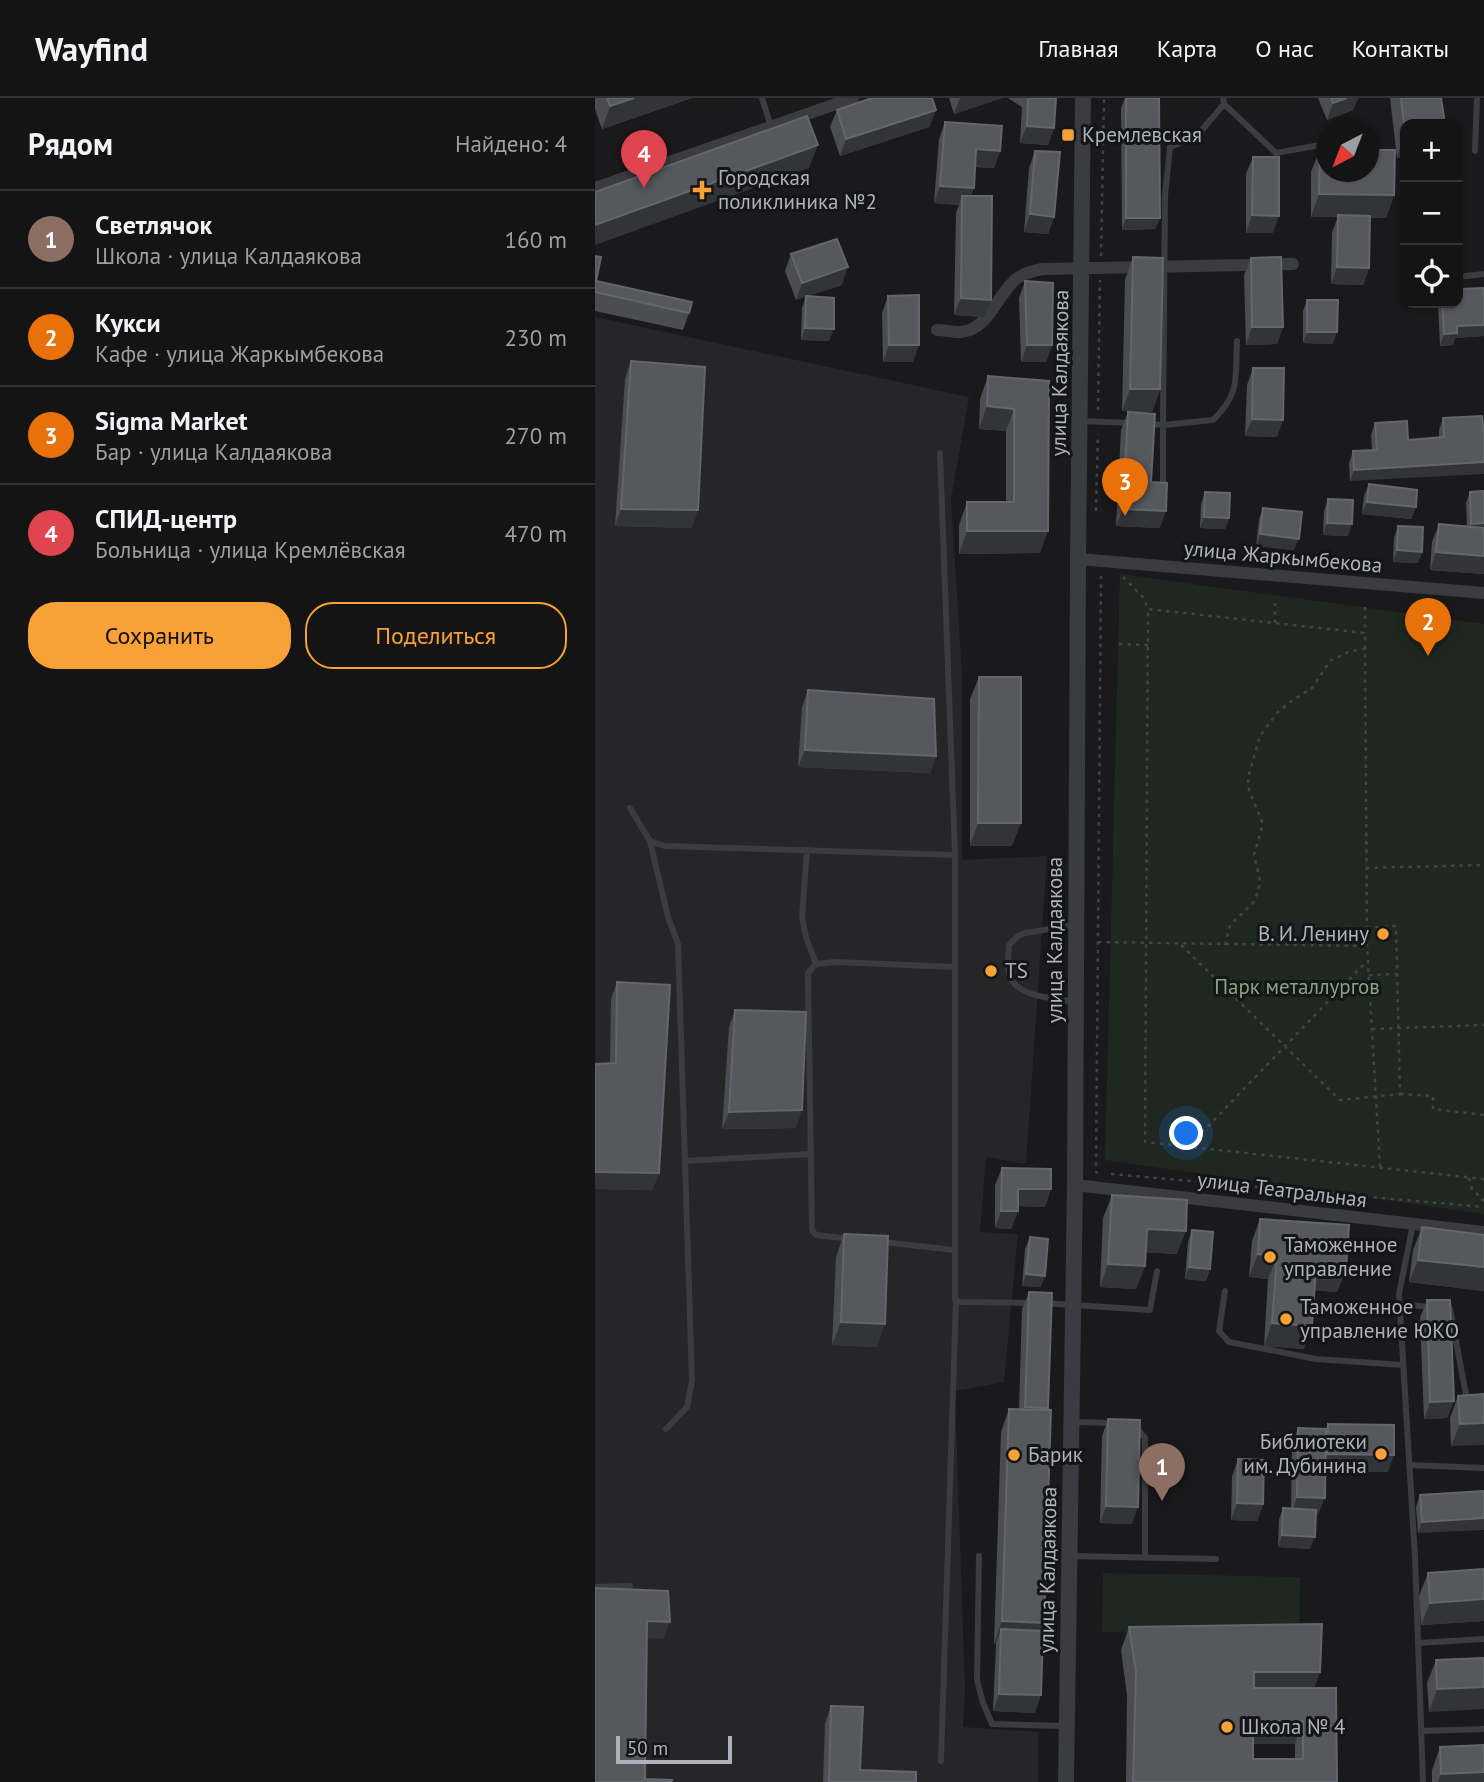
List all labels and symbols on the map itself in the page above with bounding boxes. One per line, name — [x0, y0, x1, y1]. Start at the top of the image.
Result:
north arrow — [1316, 119, 1379, 182]
place label: Кремлевская — [1082, 121, 1202, 148]
marker: Кремлевская — [1060, 127, 1076, 143]
pin: 4 — [621, 130, 667, 188]
place label: Городская поликлиника №2 — [718, 164, 877, 215]
marker: Городская поликлиника №2 — [692, 180, 712, 200]
street label: улица Калдаякова — [1045, 289, 1074, 456]
pin: 3 — [1102, 458, 1148, 516]
street label: улица Жаркымбекова — [1183, 534, 1383, 579]
pin: 2 — [1405, 598, 1451, 656]
street label: улица Калдаякова — [1041, 857, 1068, 1023]
place label: В. И. Ленину — [1258, 920, 1369, 947]
marker: В. И. Ленину — [1375, 926, 1391, 942]
place label: TS — [1005, 957, 1028, 984]
marker: TS — [983, 963, 999, 979]
park label: Парк металлургов — [1214, 973, 1380, 1000]
your location — [1169, 1116, 1203, 1150]
street label: улица Театральная — [1196, 1166, 1368, 1213]
place label: Таможенное управление — [1284, 1231, 1397, 1282]
marker: Таможенное управление — [1262, 1249, 1278, 1265]
place label: Таможенное управление ЮКО — [1300, 1293, 1459, 1344]
marker: Таможенное управление ЮКО — [1278, 1311, 1294, 1327]
place label: Библиотеки им. Дубинина — [1243, 1428, 1367, 1479]
place label: Барик — [1028, 1441, 1083, 1468]
pin: 1 — [1139, 1443, 1185, 1501]
marker: Библиотеки им. Дубинина — [1373, 1446, 1389, 1462]
marker: Барик — [1006, 1447, 1022, 1463]
street label: улица Калдаякова — [1033, 1486, 1062, 1653]
place label: Школа № 4 — [1241, 1713, 1345, 1740]
marker: Школа № 4 — [1219, 1719, 1235, 1735]
scale bar — [616, 1733, 731, 1765]

